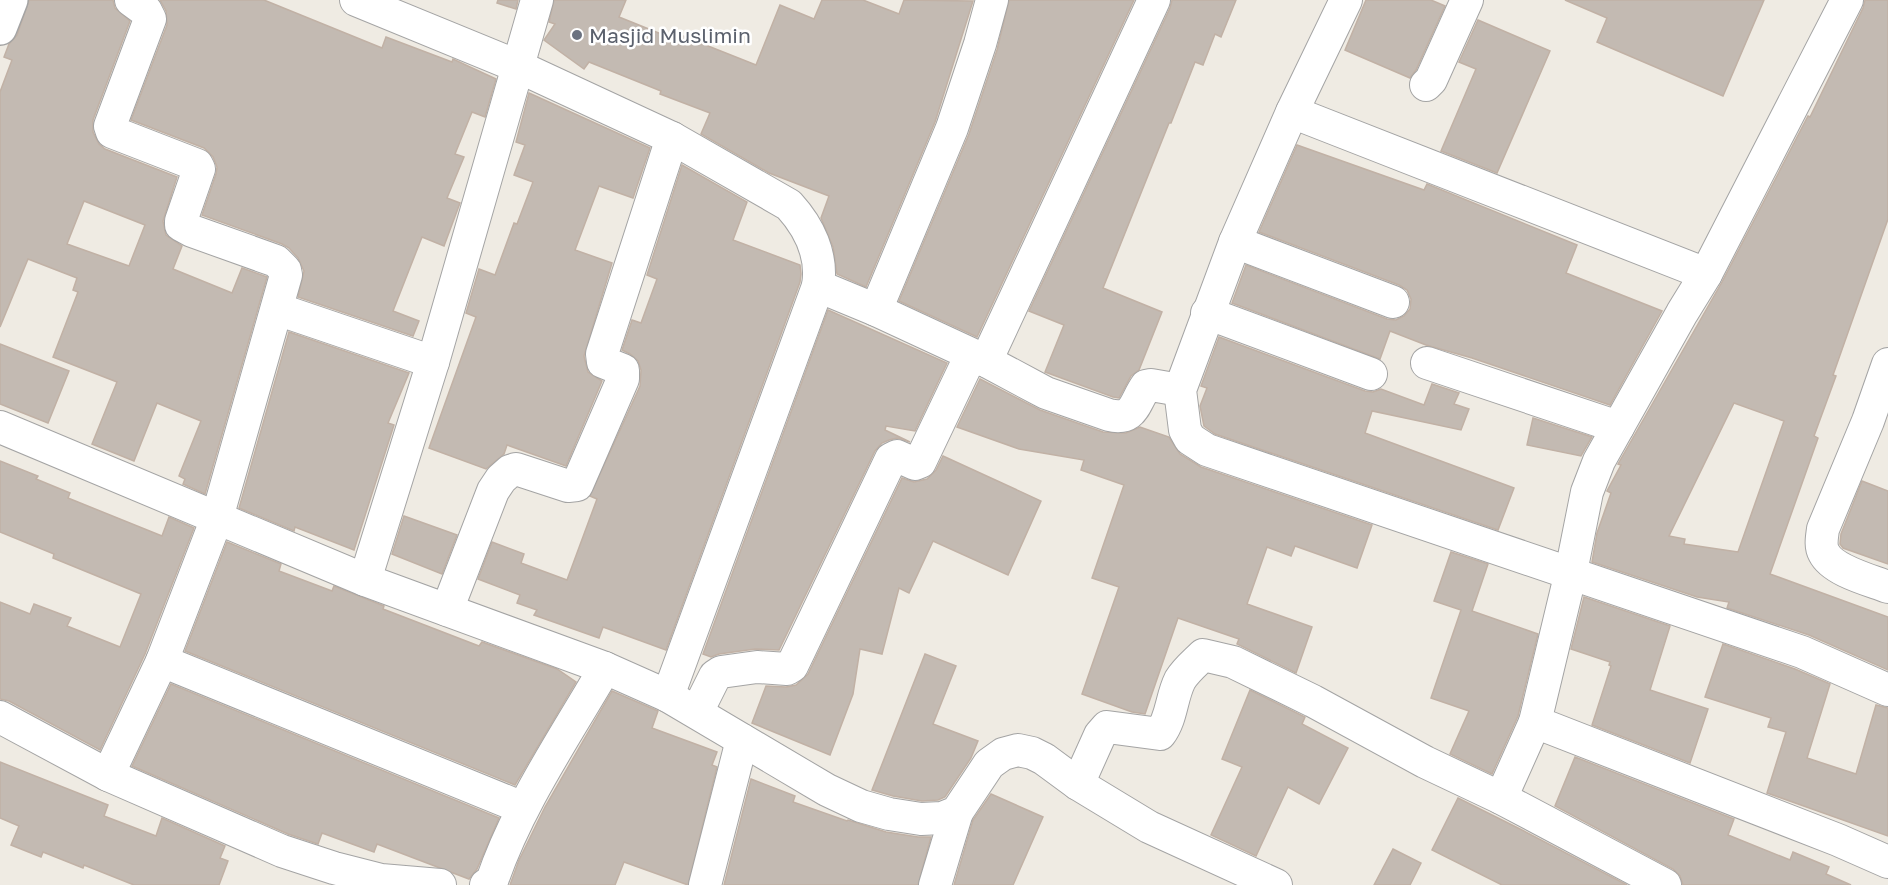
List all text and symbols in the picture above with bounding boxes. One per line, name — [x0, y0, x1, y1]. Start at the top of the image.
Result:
place label: Masjid Muslimin — [589, 22, 751, 48]
marker: Masjid Muslimin — [570, 28, 584, 42]

